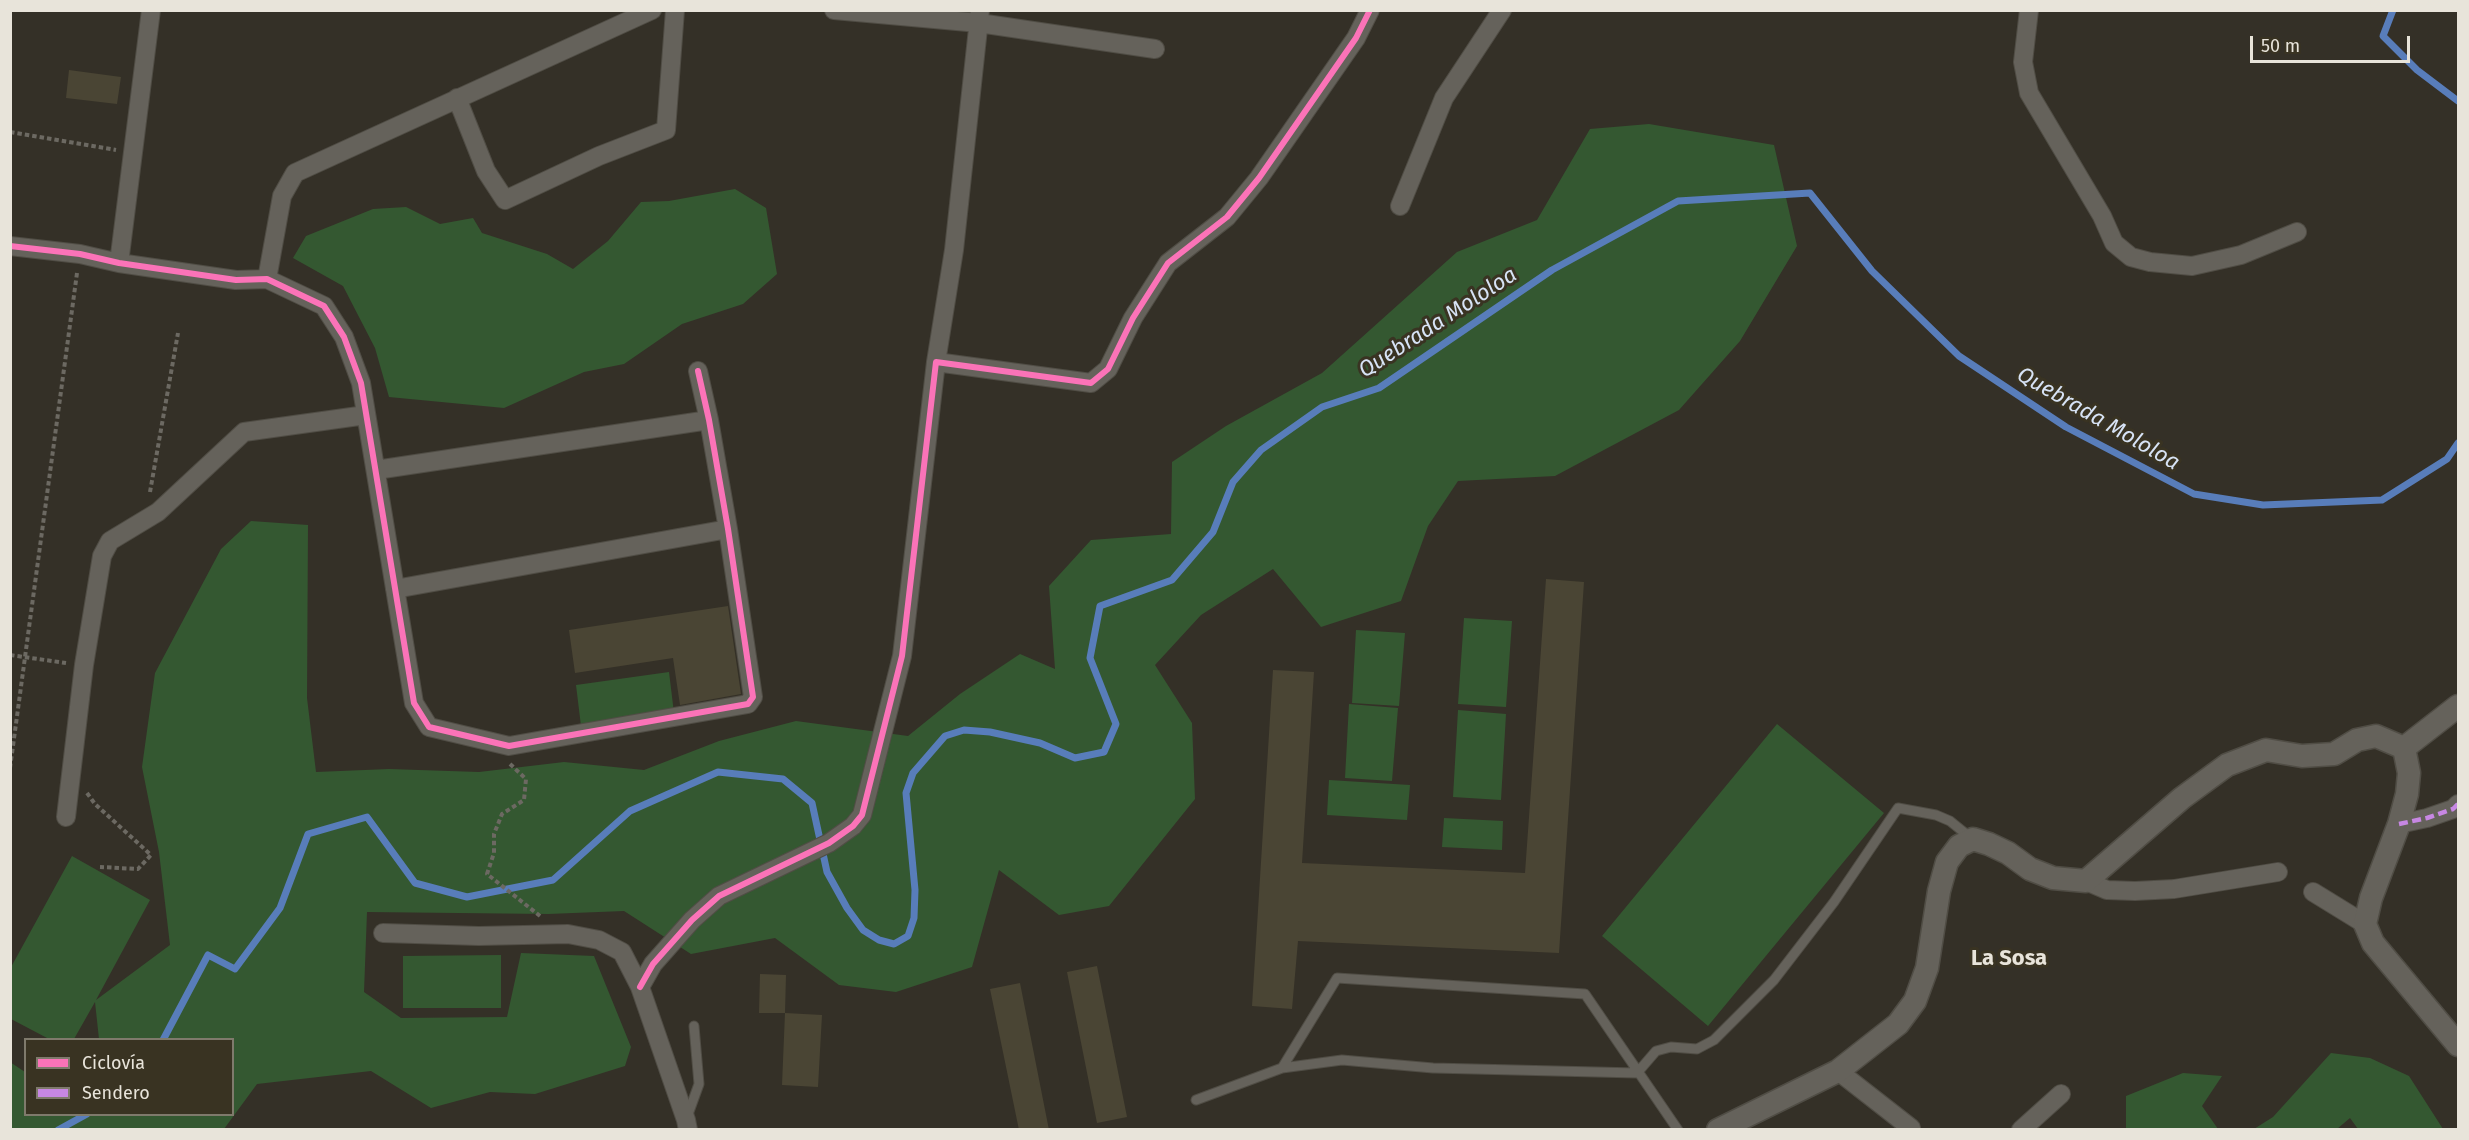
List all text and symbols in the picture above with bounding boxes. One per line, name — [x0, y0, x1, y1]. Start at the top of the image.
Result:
scale bar — [2253, 24, 2414, 62]
text: 50 m — [2261, 35, 2300, 57]
water label: Quebrada Mololoa — [1354, 262, 1522, 384]
water label: Quebrada Mololoa — [2012, 362, 2184, 476]
district label: La Sosa — [1971, 946, 2047, 972]
legend — [24, 1038, 234, 1116]
text: Ciclovía — [82, 1052, 145, 1074]
text: Sendero — [82, 1082, 150, 1104]

